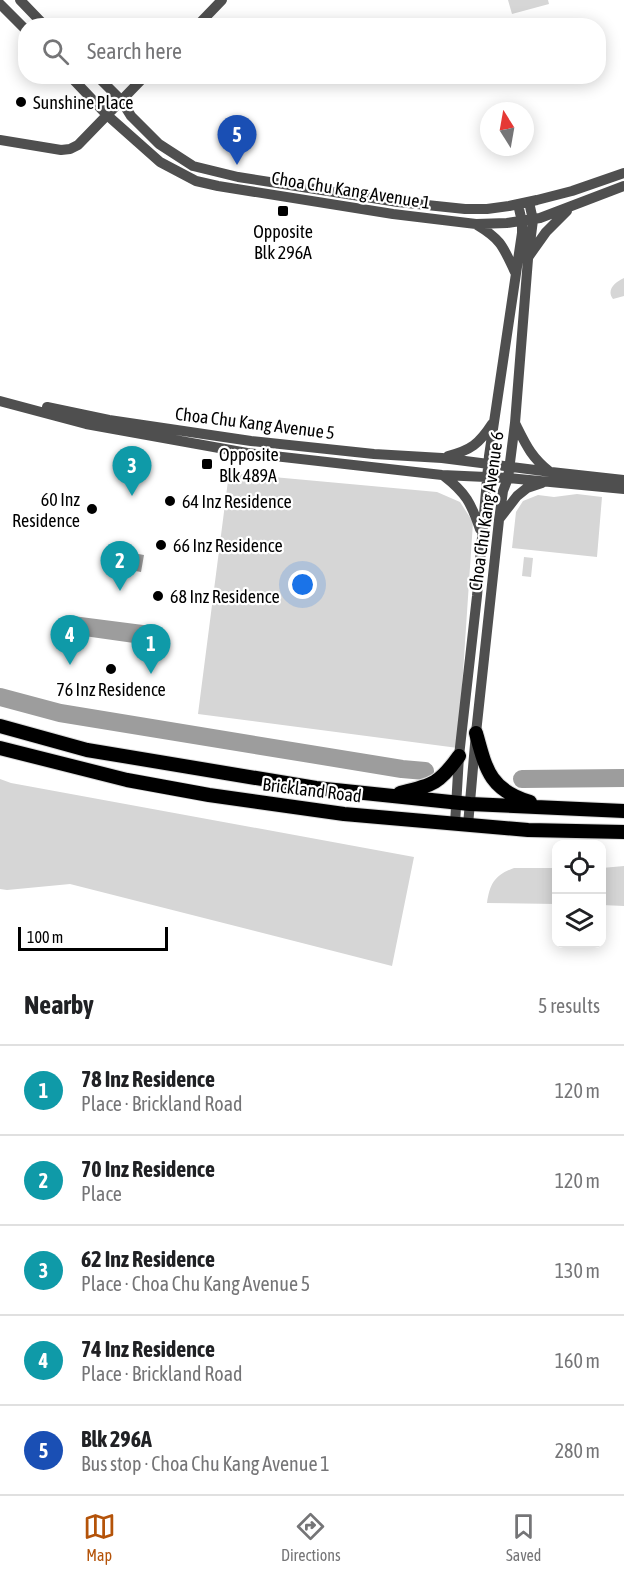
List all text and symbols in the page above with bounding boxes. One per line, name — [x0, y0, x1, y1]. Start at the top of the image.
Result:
search box — [18, 18, 606, 84]
icon: search — [39, 35, 72, 68]
text: Search here — [87, 38, 182, 64]
place label: Sunshine Place — [33, 92, 133, 113]
marker: Sunshine Place — [14, 95, 28, 109]
north arrow — [480, 102, 534, 156]
pin: 5 — [218, 116, 256, 165]
street label: Choa Chu Kang Avenue 1 — [270, 167, 432, 213]
marker: Opposite Blk 296A — [276, 204, 290, 218]
place label: Opposite Blk 296A — [253, 221, 313, 263]
street label: Choa Chu Kang Avenue 5 — [174, 403, 336, 443]
street label: Choa Chu Kang Avenue 6 — [464, 430, 508, 592]
place label: Opposite Blk 489A — [219, 444, 279, 486]
pin: 3 — [112, 446, 152, 496]
marker: Opposite Blk 489A — [200, 457, 214, 471]
place label: 60 Inz Residence — [12, 489, 81, 531]
place label: 64 Inz Residence — [182, 491, 292, 512]
marker: 64 Inz Residence — [163, 494, 177, 508]
marker: 60 Inz Residence — [85, 502, 99, 516]
place label: 66 Inz Residence — [173, 535, 283, 556]
marker: 66 Inz Residence — [154, 538, 168, 552]
pin: 2 — [100, 542, 140, 591]
your location — [288, 570, 317, 599]
place label: 68 Inz Residence — [170, 586, 280, 607]
marker: 68 Inz Residence — [151, 589, 165, 603]
pin: 4 — [50, 616, 90, 665]
pin: 1 — [132, 624, 170, 674]
marker: 76 Inz Residence — [104, 662, 118, 676]
place label: 76 Inz Residence — [56, 679, 166, 700]
street label: Brickland Road — [261, 773, 363, 807]
map controls — [552, 840, 606, 948]
button: locate — [552, 840, 606, 894]
button: layers — [552, 894, 606, 948]
scale bar — [18, 924, 168, 952]
text: 100 m — [27, 928, 63, 946]
text: Nearby — [24, 990, 94, 1020]
text: 5 results — [538, 994, 600, 1017]
text: 78 Inz Residence — [81, 1066, 215, 1092]
text: 1 — [39, 1079, 48, 1102]
text: 120 m — [555, 1079, 600, 1102]
text: Place · Brickland Road — [81, 1092, 243, 1115]
text: 70 Inz Residence — [81, 1156, 215, 1182]
text: 2 — [39, 1169, 48, 1192]
text: 120 m — [555, 1169, 600, 1192]
text: Place — [81, 1182, 122, 1205]
text: 62 Inz Residence — [81, 1246, 215, 1272]
text: 3 — [39, 1259, 48, 1282]
text: 130 m — [555, 1259, 600, 1282]
text: Place · Choa Chu Kang Avenue 5 — [81, 1272, 310, 1295]
text: 74 Inz Residence — [81, 1336, 215, 1362]
text: 4 — [39, 1349, 48, 1372]
text: 160 m — [555, 1349, 600, 1372]
text: Place · Brickland Road — [81, 1362, 243, 1385]
text: Blk 296A — [81, 1426, 152, 1452]
text: 5 — [39, 1439, 48, 1462]
text: 280 m — [555, 1439, 600, 1462]
text: Bus stop · Choa Chu Kang Avenue 1 — [81, 1452, 330, 1475]
tab: Map — [83, 1510, 116, 1564]
tab: Directions — [281, 1510, 341, 1564]
tab: Saved — [506, 1510, 541, 1564]

